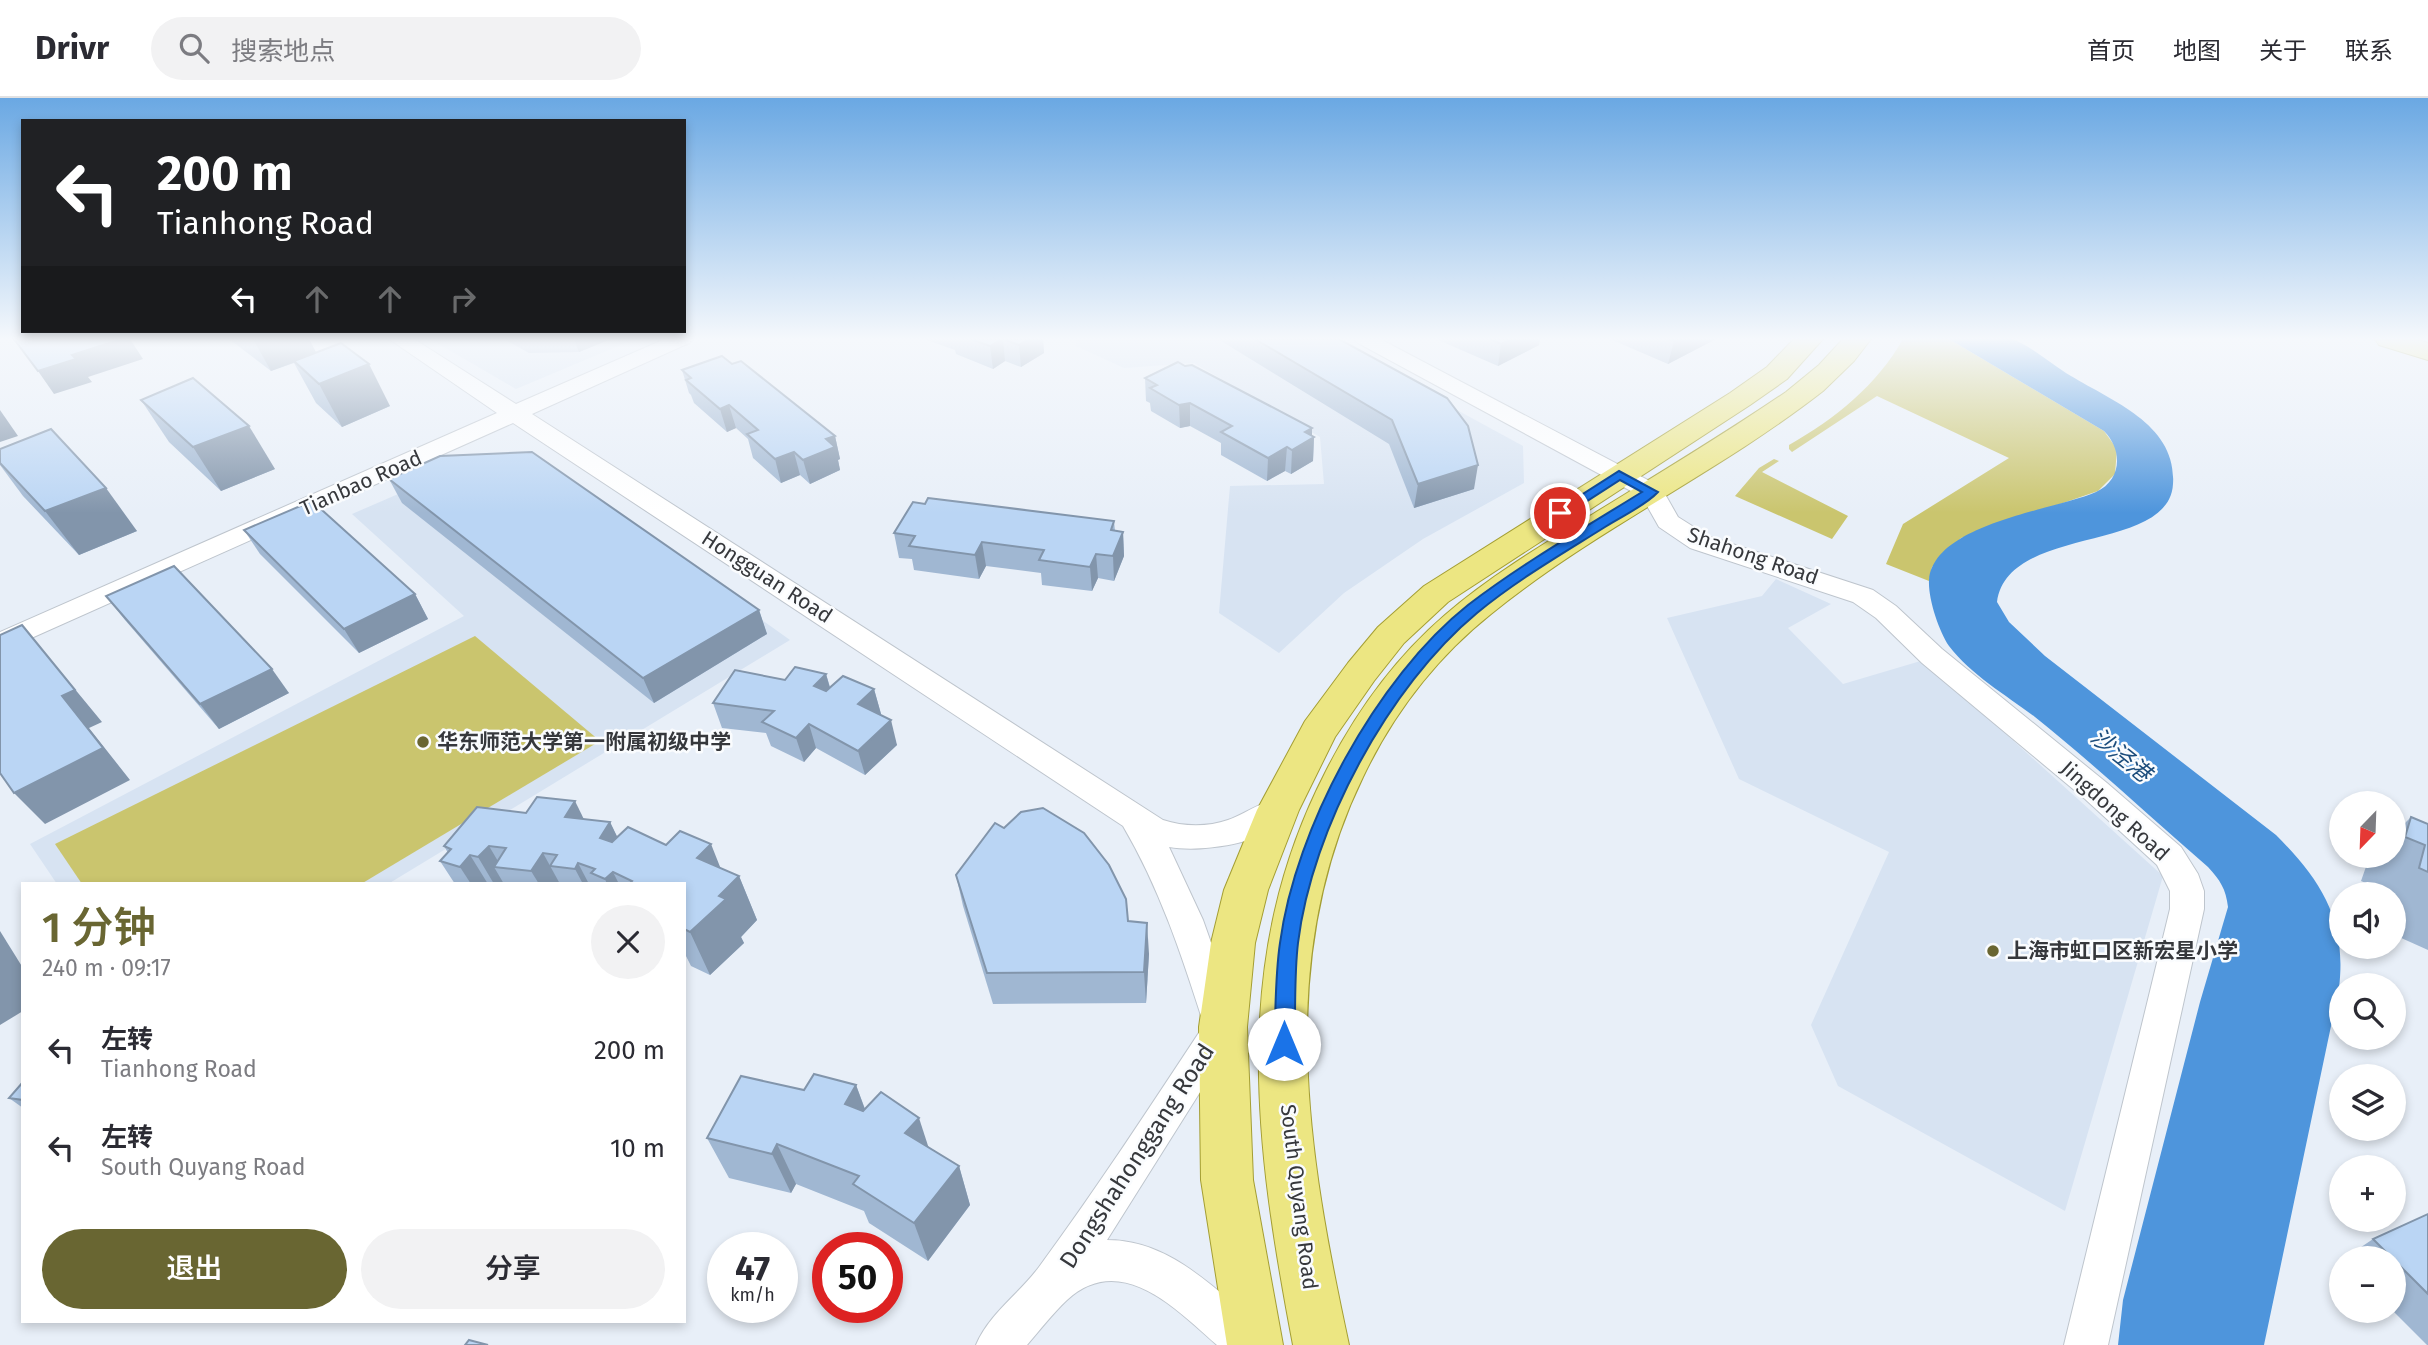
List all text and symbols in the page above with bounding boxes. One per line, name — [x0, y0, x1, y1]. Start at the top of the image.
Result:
search box — [151, 17, 641, 80]
text: Drivr — [35, 28, 109, 68]
icon: search — [175, 29, 213, 67]
text: 搜索地点 — [231, 36, 335, 67]
text: 首页 — [2087, 37, 2135, 65]
text: 地图 — [2173, 37, 2221, 65]
text: 关于 — [2259, 37, 2307, 65]
text: 联系 — [2345, 37, 2393, 65]
text: 200 m — [157, 144, 293, 203]
icon: left — [42, 147, 133, 238]
text: Tianhong Road — [157, 204, 374, 242]
icon: left — [225, 280, 263, 318]
icon: ahead — [298, 280, 336, 318]
icon: ahead — [371, 280, 409, 318]
icon: right — [444, 280, 482, 318]
street label: Tianbao Road — [296, 445, 426, 521]
pin — [1530, 483, 1590, 543]
icon: arrive — [1541, 494, 1579, 532]
street label: Shahong Road — [1684, 521, 1822, 591]
street label: Hongguan Road — [697, 525, 837, 629]
water label: 沙泾港 — [2085, 722, 2159, 789]
place label: 华东师范大学第一附属初级中学 — [437, 729, 731, 755]
marker: 华东师范大学第一附属初级中学 — [415, 734, 431, 750]
street label: Jingdong Road — [2055, 755, 2175, 867]
north arrow — [2329, 791, 2406, 868]
map controls — [2329, 791, 2406, 1323]
button: sound — [2329, 882, 2406, 959]
text: 1 分钟 — [42, 903, 155, 953]
button: close — [591, 905, 665, 979]
place label: 上海市虹口区新宏星小学 — [2007, 938, 2238, 964]
marker: 上海市虹口区新宏星小学 — [1985, 943, 2001, 959]
text: 240 m · 09:17 — [42, 954, 171, 982]
button: search — [2329, 973, 2406, 1050]
position arrow — [1247, 1007, 1321, 1081]
text: 左转 — [101, 1024, 153, 1055]
icon: left — [42, 1031, 80, 1069]
text: 200 m — [594, 1035, 665, 1066]
street label: Dongshahonggang Road — [1054, 1038, 1220, 1274]
text: Tianhong Road — [101, 1055, 257, 1083]
button: layers — [2329, 1064, 2406, 1141]
street label: South Quyang Road — [1275, 1103, 1323, 1291]
text: 左转 — [101, 1122, 153, 1153]
icon: left — [42, 1129, 80, 1167]
text: 10 m — [610, 1133, 665, 1164]
text: South Quyang Road — [101, 1153, 306, 1181]
button: + — [2329, 1155, 2406, 1232]
button: 退出 — [42, 1229, 347, 1309]
button: 分享 — [361, 1229, 665, 1309]
speed limit sign: 50 — [812, 1232, 903, 1323]
button: − — [2329, 1246, 2406, 1323]
text: 47 — [735, 1247, 770, 1289]
text: km/h — [730, 1284, 775, 1306]

